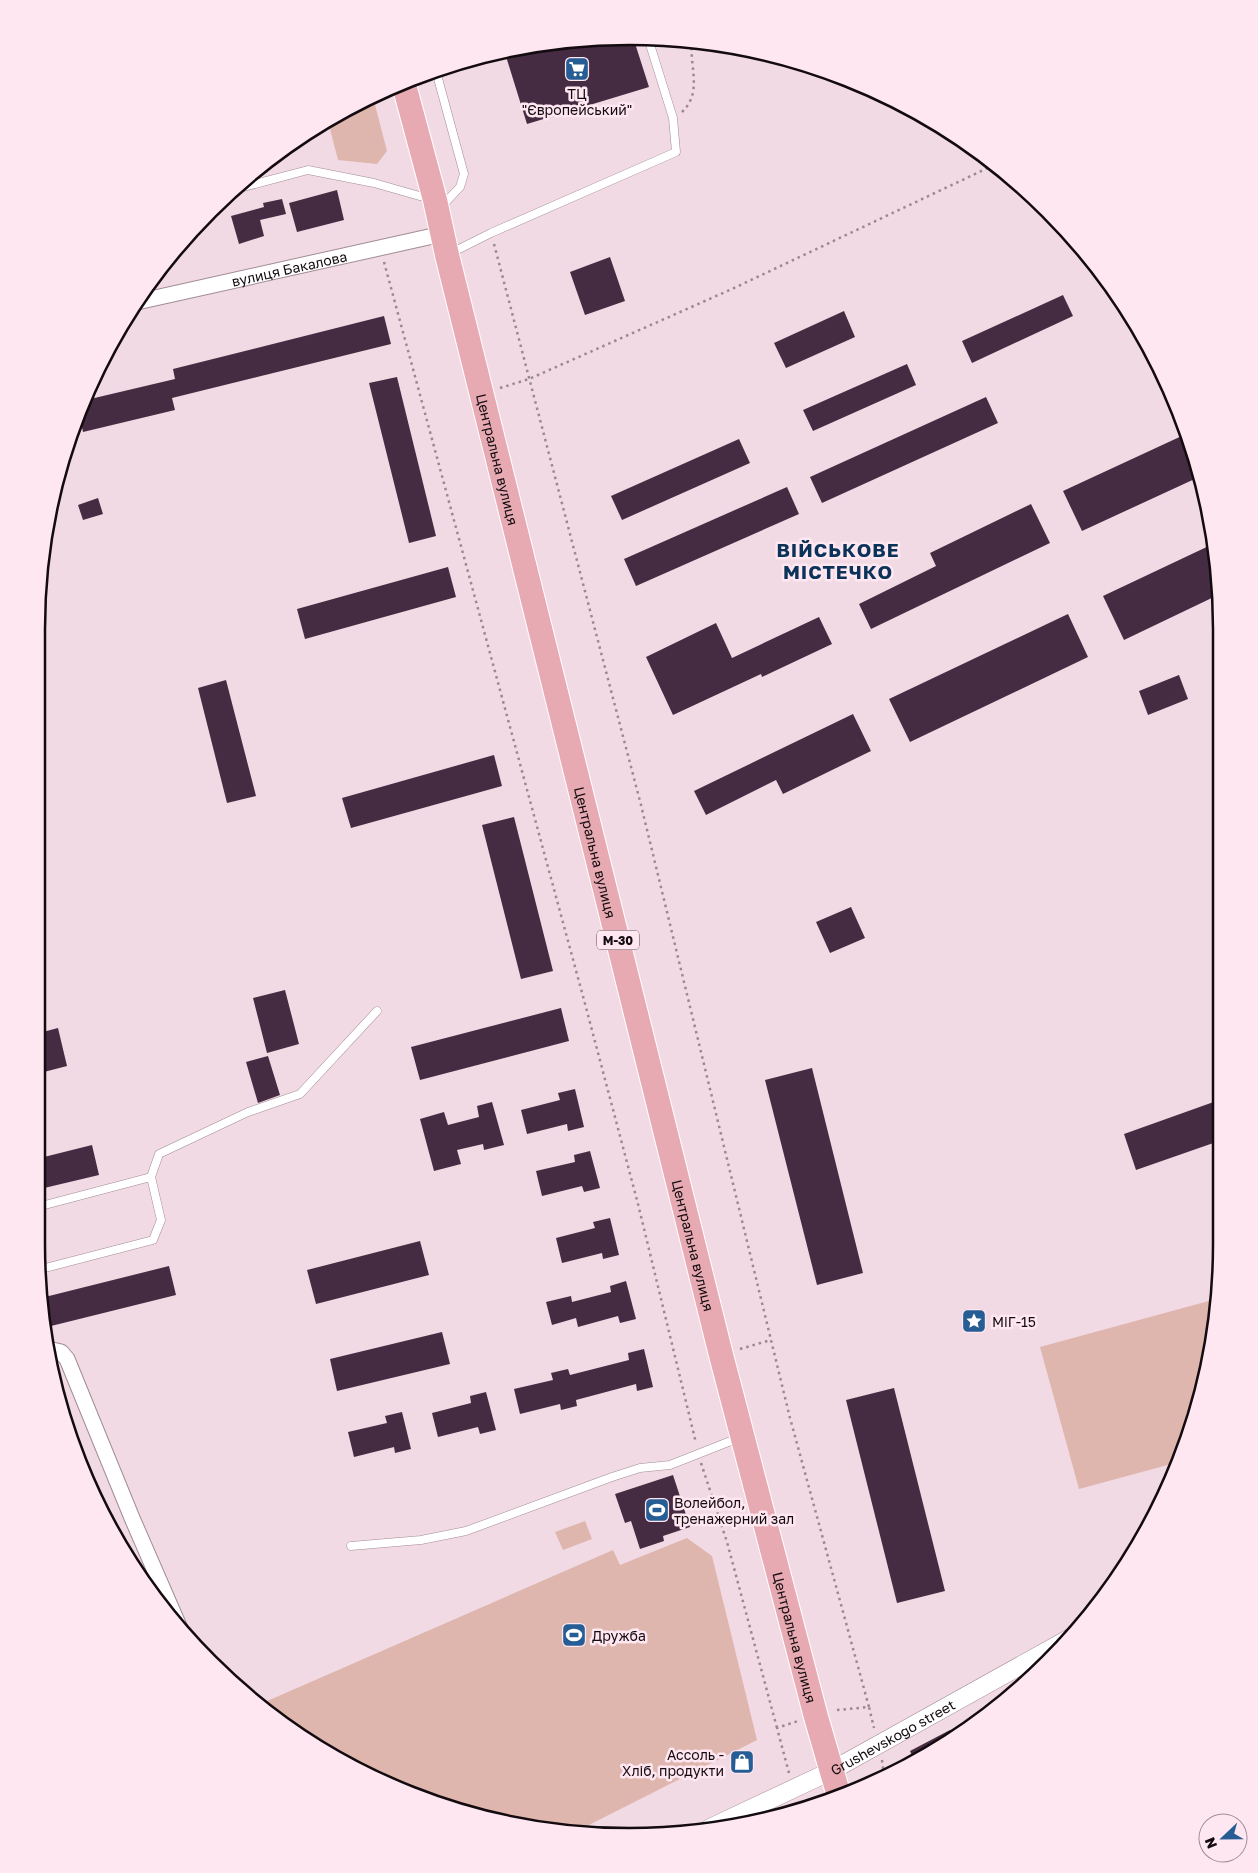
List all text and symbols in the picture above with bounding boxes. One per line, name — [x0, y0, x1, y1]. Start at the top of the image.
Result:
supermarket icon: ТЦ "Європейський" — [564, 56, 590, 82]
place label: ТЦ "Європейський" — [522, 85, 632, 118]
street label: вулиця Бакалова — [230, 247, 349, 289]
street label: Центральна вулиця — [473, 392, 522, 527]
district label: ВІЙСЬКОВЕ МІСТЕЧКО — [776, 538, 900, 583]
street label: Центральна вулиця — [571, 785, 620, 920]
road number: М-30 — [597, 930, 639, 950]
street label: Центральна вулиця — [669, 1178, 718, 1313]
place icon: МіГ-15 — [961, 1308, 987, 1334]
place label: МіГ-15 — [992, 1313, 1036, 1330]
place label: Волейбол, тренажерний зал — [674, 1494, 794, 1527]
sports icon: Волейбол, тренажерний зал — [644, 1497, 670, 1523]
street label: Центральна вулиця — [770, 1570, 820, 1705]
sports icon: Дружба — [561, 1622, 587, 1648]
place label: Дружба — [592, 1627, 646, 1644]
street label: Grushevskogo street — [827, 1695, 958, 1778]
place label: Ассоль - Хліб, продукти — [622, 1746, 724, 1779]
shop icon: Ассоль - Хліб, продукти — [729, 1749, 755, 1775]
north arrow — [1198, 1813, 1248, 1863]
text: N — [1201, 1835, 1220, 1851]

